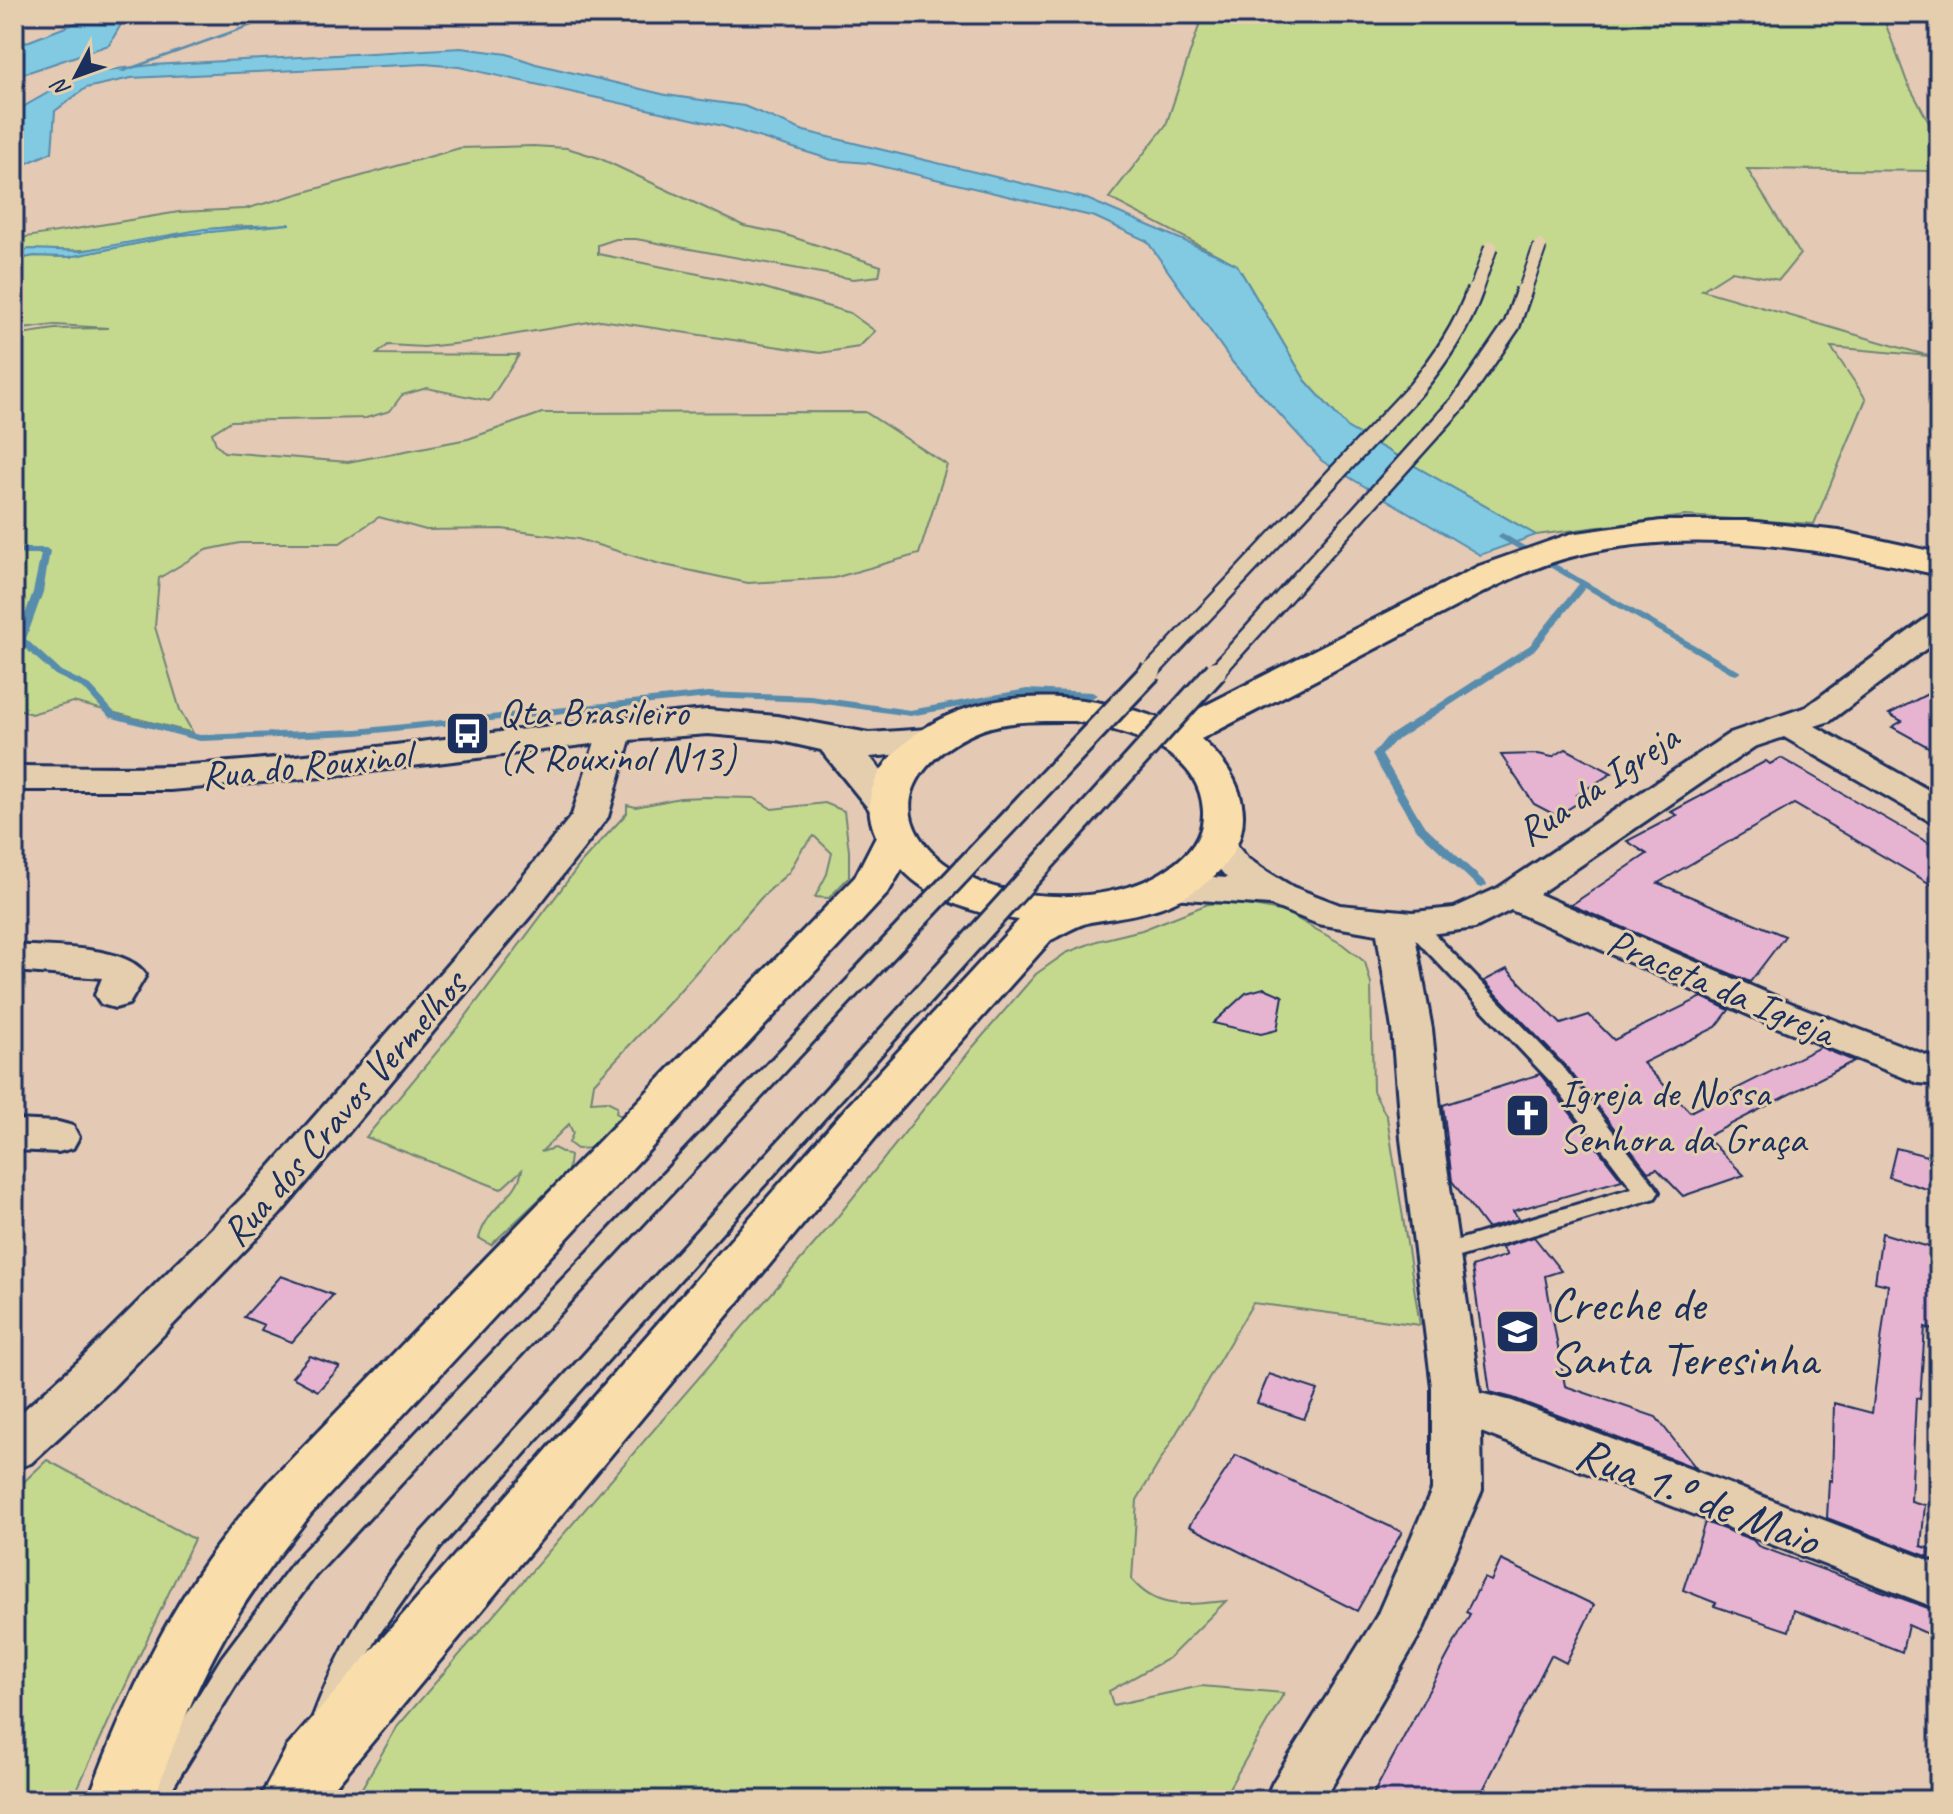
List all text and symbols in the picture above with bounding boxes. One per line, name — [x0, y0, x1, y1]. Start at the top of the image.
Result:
north arrow — [36, 36, 116, 116]
text: N — [44, 72, 77, 103]
place label: Qta Brasileiro (R Rouxinol N13) — [499, 687, 737, 783]
bus stop icon: Qta Brasileiro (R Rouxinol N13) — [444, 710, 492, 758]
street label: Rua da Igreja — [1507, 711, 1690, 857]
street label: Rua do Rouxinol — [199, 728, 421, 801]
street label: Praceta da Igreja — [1600, 917, 1845, 1059]
street label: Rua dos Cravos Vermelhos — [211, 958, 479, 1257]
place label: Igreja de Nossa Senhora da Graça — [1559, 1068, 1808, 1164]
church icon: Igreja de Nossa Senhora da Graça — [1504, 1091, 1552, 1139]
place label: Creche de Santa Teresinha — [1549, 1274, 1822, 1389]
school or university icon: Creche de Santa Teresinha — [1494, 1307, 1542, 1355]
street label: Rua 1.º de Maio — [1568, 1422, 1830, 1571]

